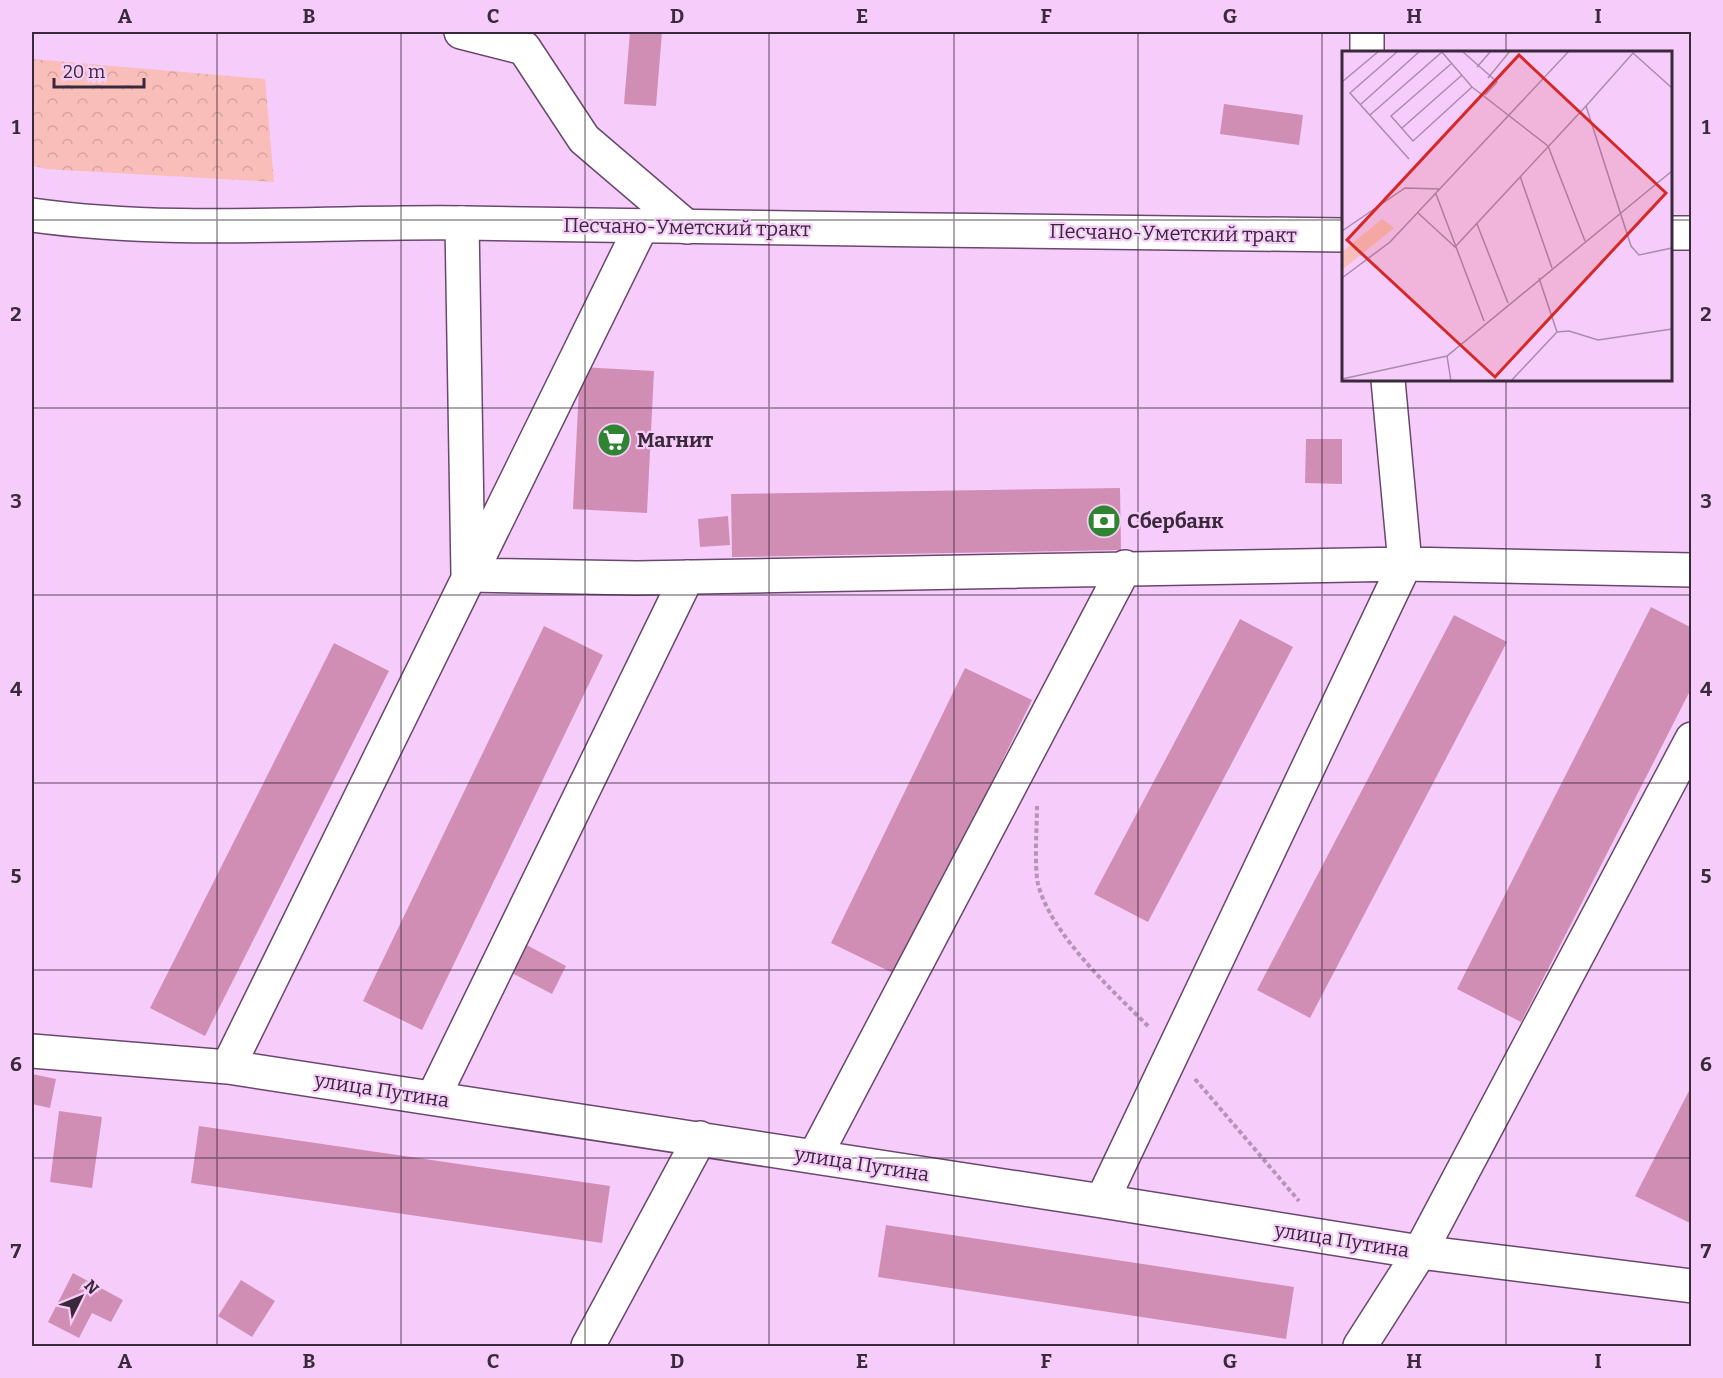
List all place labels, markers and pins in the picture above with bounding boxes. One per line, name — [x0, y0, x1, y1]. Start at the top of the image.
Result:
supermarket icon: Магнит — [596, 422, 632, 458]
place label: Магнит — [637, 428, 713, 452]
bank icon: Сбербанк — [1086, 503, 1122, 539]
place label: Сбербанк — [1127, 509, 1224, 533]

